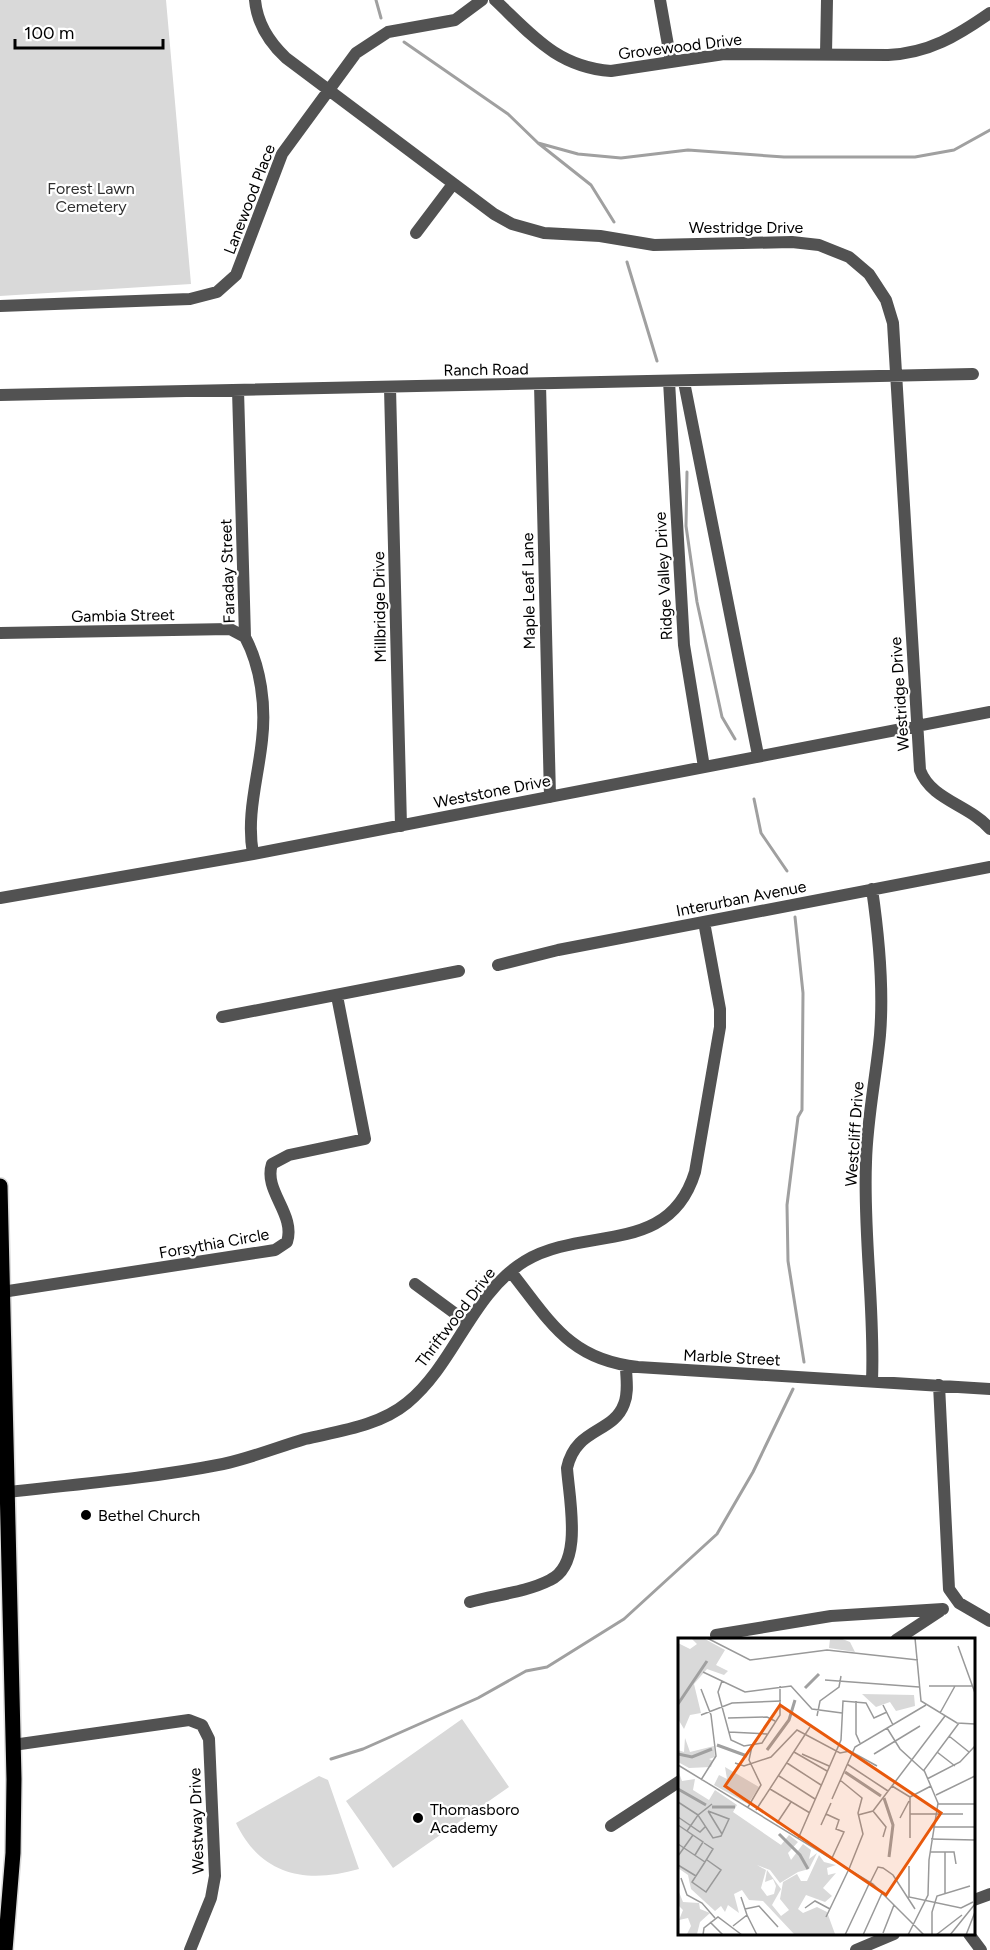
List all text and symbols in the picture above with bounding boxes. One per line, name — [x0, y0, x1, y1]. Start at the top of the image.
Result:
scale bar — [15, 12, 164, 50]
text: 100 m — [24, 22, 74, 44]
street label: Grovewood Drive — [617, 29, 743, 64]
street label: Lanewood Place — [220, 141, 279, 257]
park label: Forest Lawn Cemetery — [47, 179, 135, 216]
street label: Westridge Drive — [689, 218, 804, 237]
street label: Ranch Road — [443, 359, 529, 380]
street label: Ridge Valley Drive — [651, 511, 676, 641]
street label: Faraday Street — [216, 518, 239, 624]
street label: Maple Leaf Lane — [518, 532, 539, 649]
street label: Millbridge Drive — [369, 551, 390, 663]
street label: Gambia Street — [71, 605, 175, 626]
street label: Westridge Drive — [886, 636, 913, 752]
street label: Weststone Drive — [432, 771, 552, 812]
street label: Interurban Avenue — [674, 876, 808, 920]
street label: Westcliff Drive — [841, 1080, 868, 1187]
street label: Forsythia Circle — [158, 1224, 271, 1263]
street label: Thriftwood Drive — [412, 1263, 499, 1371]
street label: Marble Street — [683, 1345, 781, 1370]
place label: Bethel Church — [98, 1506, 200, 1525]
marker: Bethel Church — [79, 1508, 93, 1522]
inset map — [678, 1638, 975, 1935]
street label: Westway Drive — [185, 1767, 208, 1875]
place label: Thomasboro Academy — [430, 1800, 520, 1837]
marker: Thomasboro Academy — [411, 1811, 425, 1825]

